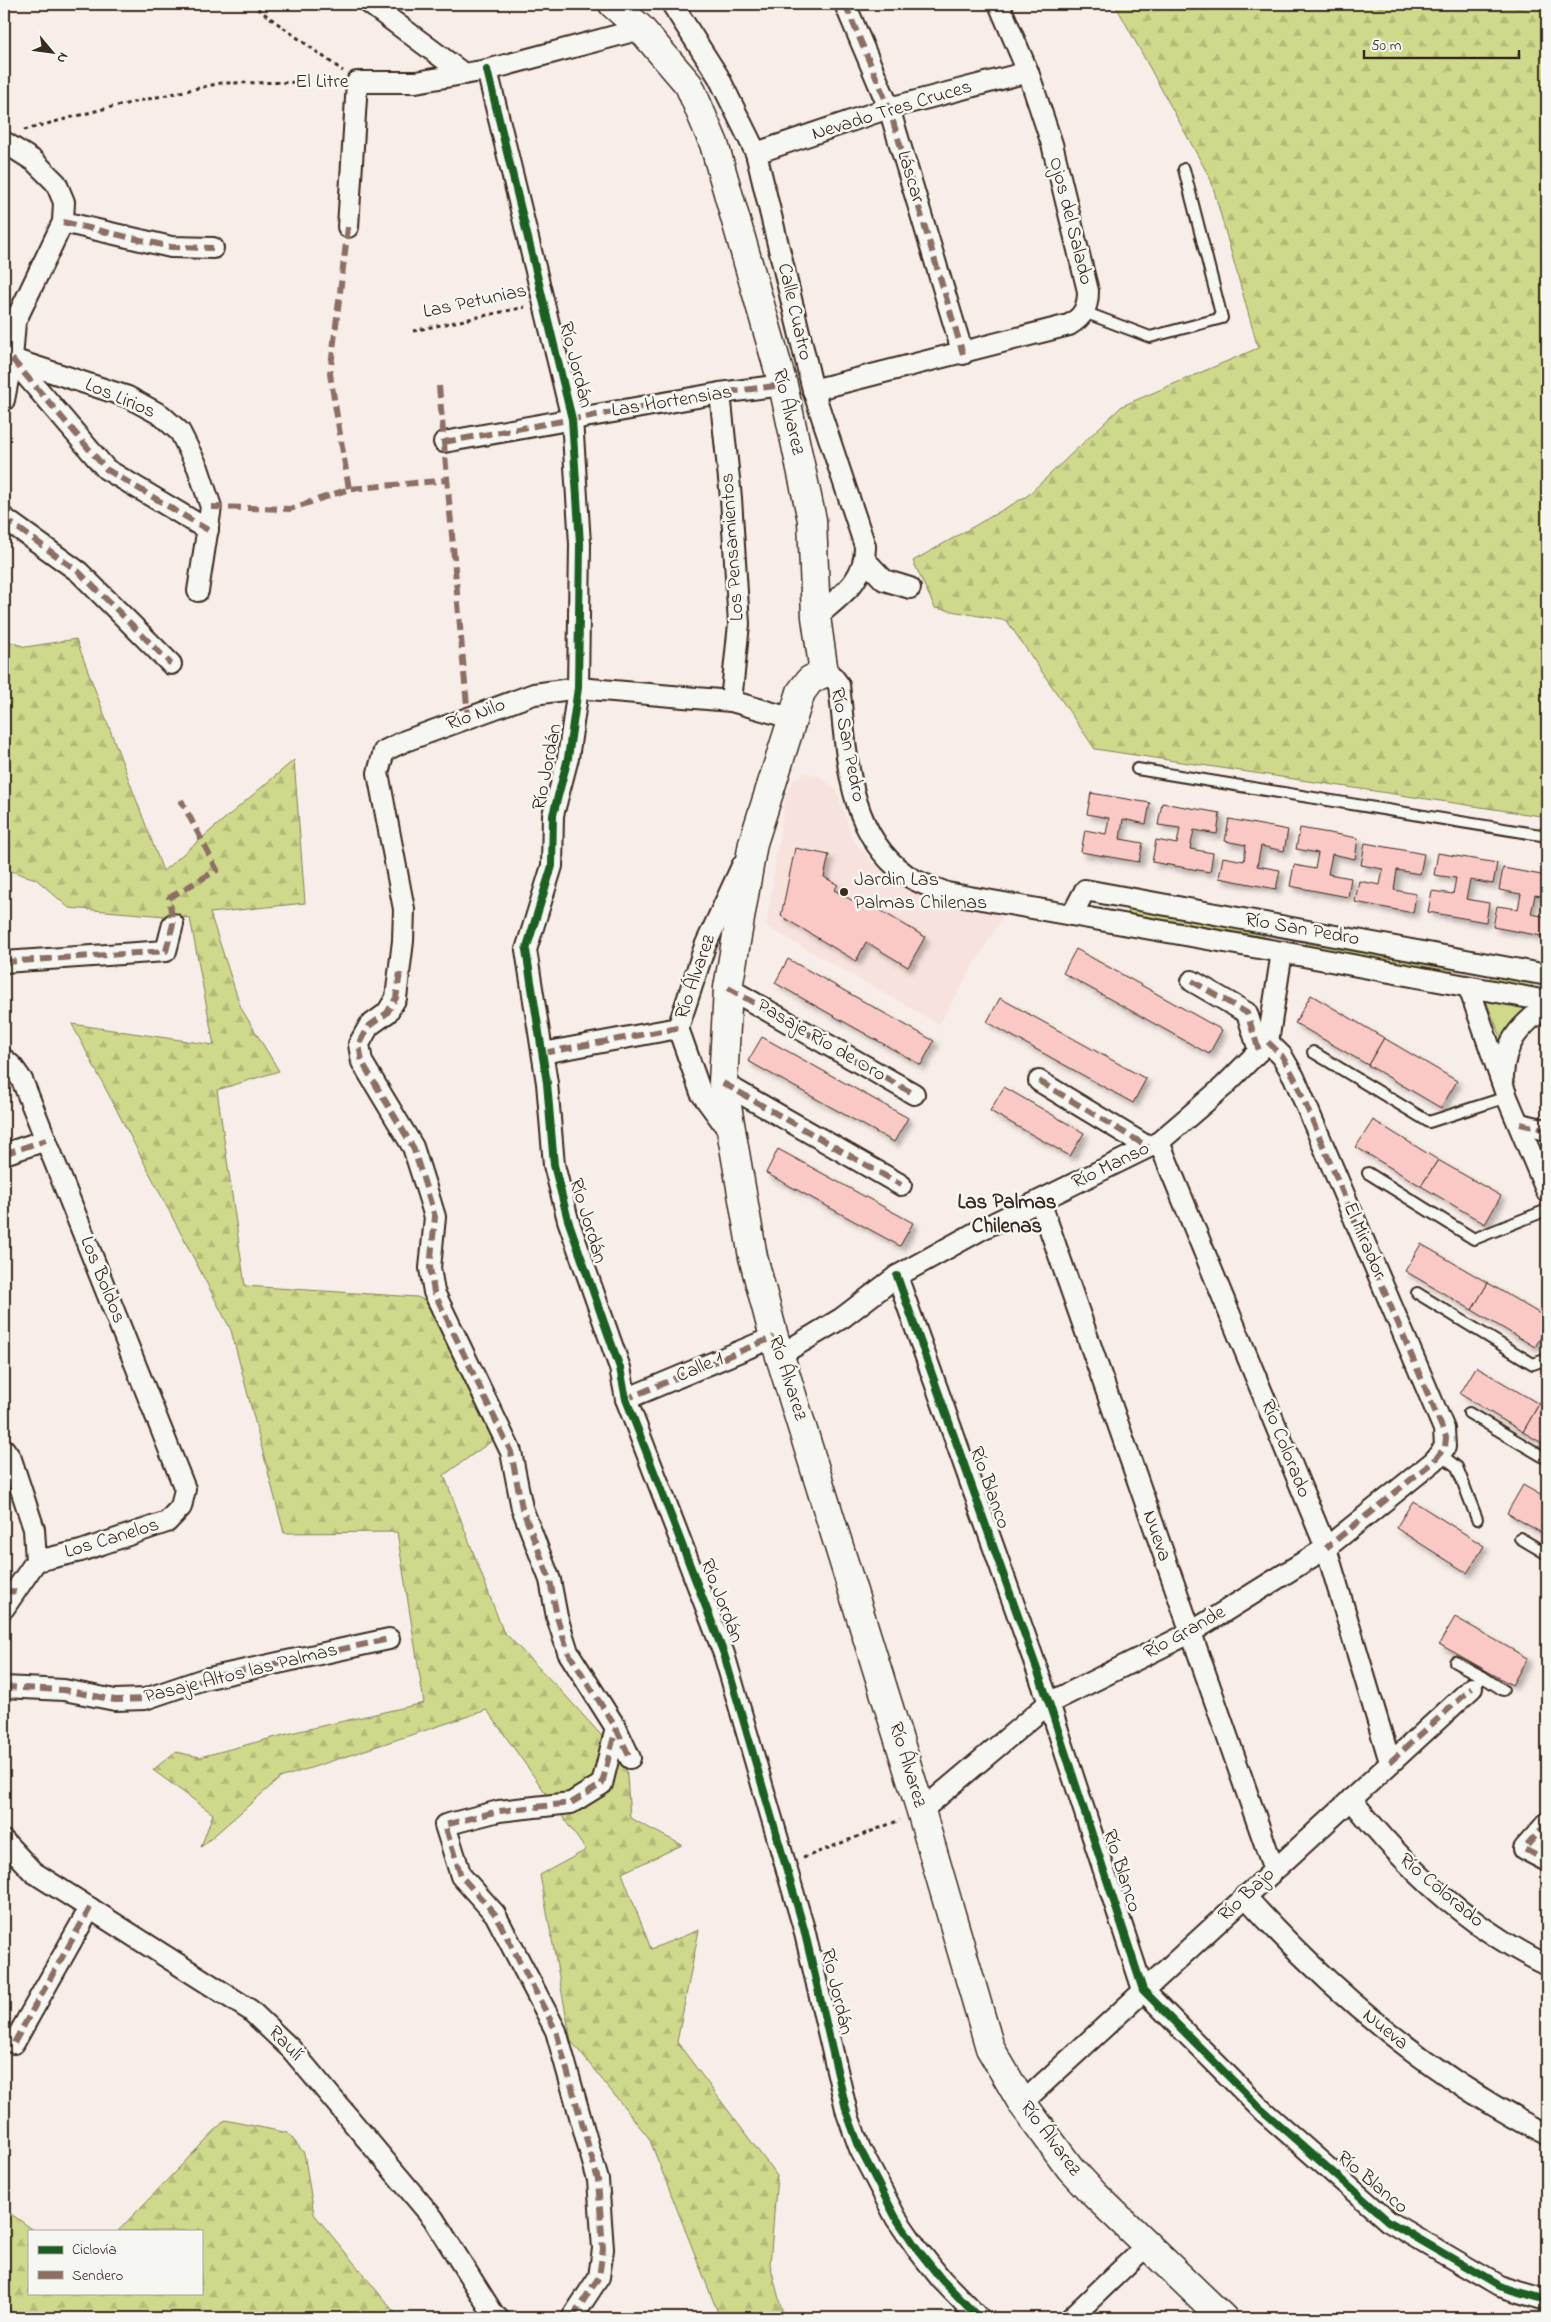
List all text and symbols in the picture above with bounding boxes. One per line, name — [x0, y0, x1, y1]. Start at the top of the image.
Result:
north arrow — [28, 28, 78, 78]
scale bar — [1364, 28, 1518, 60]
text: 50 m — [1371, 35, 1402, 57]
text: N — [51, 48, 74, 67]
street label: El Litre — [295, 68, 349, 97]
street label: Nevado Tres Cruces — [808, 73, 976, 149]
street label: Láscar — [888, 147, 932, 208]
street label: Ojos del Salado — [1040, 154, 1100, 288]
street label: Calle Cuatro — [769, 261, 819, 363]
street label: Las Petunias — [421, 277, 529, 327]
street label: Río Jordán — [550, 319, 600, 411]
street label: Río Álvarez — [764, 366, 812, 459]
street label: Los Lirios — [80, 371, 160, 427]
street label: Las Hortensias — [610, 378, 734, 426]
street label: Los Pensamientos — [713, 472, 753, 622]
street label: Río San Pedro — [822, 685, 872, 805]
street label: Río Nilo — [442, 691, 510, 739]
street label: Río Jordán — [525, 721, 571, 813]
place label: Jardin Las Palmas Chilenas — [854, 866, 987, 918]
marker: Jardin Las Palmas Chilenas — [838, 886, 850, 898]
street label: Río San Pedro — [1242, 906, 1362, 954]
street label: Río Álvarez — [668, 930, 724, 1023]
street label: Pasaje Río de Oro — [751, 992, 891, 1090]
street label: Río Manso — [1067, 1135, 1155, 1197]
street label: Río Jordán — [560, 1175, 614, 1267]
district label: Las Palmas Chilenas — [957, 1188, 1057, 1242]
street label: El Mirador — [1335, 1198, 1393, 1285]
street label: Los Boldos — [71, 1232, 133, 1328]
street label: Río Álvarez — [760, 1332, 815, 1425]
street label: Calle 1 — [672, 1345, 728, 1391]
street label: Río Colorado — [1252, 1396, 1318, 1502]
street label: Río Blanco — [961, 1443, 1017, 1533]
street label: Nueva — [1134, 1507, 1178, 1565]
street label: Los Canelos — [61, 1511, 163, 1567]
street label: Río Jordán — [692, 1555, 750, 1647]
street label: Río Grande — [1139, 1599, 1231, 1667]
street label: Pasaje Altos las Palmas — [141, 1636, 341, 1712]
street label: Río Álvarez — [880, 1719, 934, 1812]
street label: Río Blanco — [1094, 1826, 1148, 1916]
street label: Río Colorado — [1392, 1847, 1490, 1935]
street label: Río Bajo — [1212, 1861, 1282, 1929]
street label: Río Jordán — [812, 1946, 860, 2038]
street label: Nueva — [1356, 2002, 1414, 2058]
street label: Raulí — [261, 2019, 309, 2069]
street label: Río Álvarez — [1012, 2095, 1088, 2183]
street label: Río Blanco — [1330, 2144, 1414, 2222]
legend — [28, 2230, 202, 2294]
text: Ciclovía — [72, 2239, 117, 2261]
text: Sendero — [72, 2265, 124, 2287]

